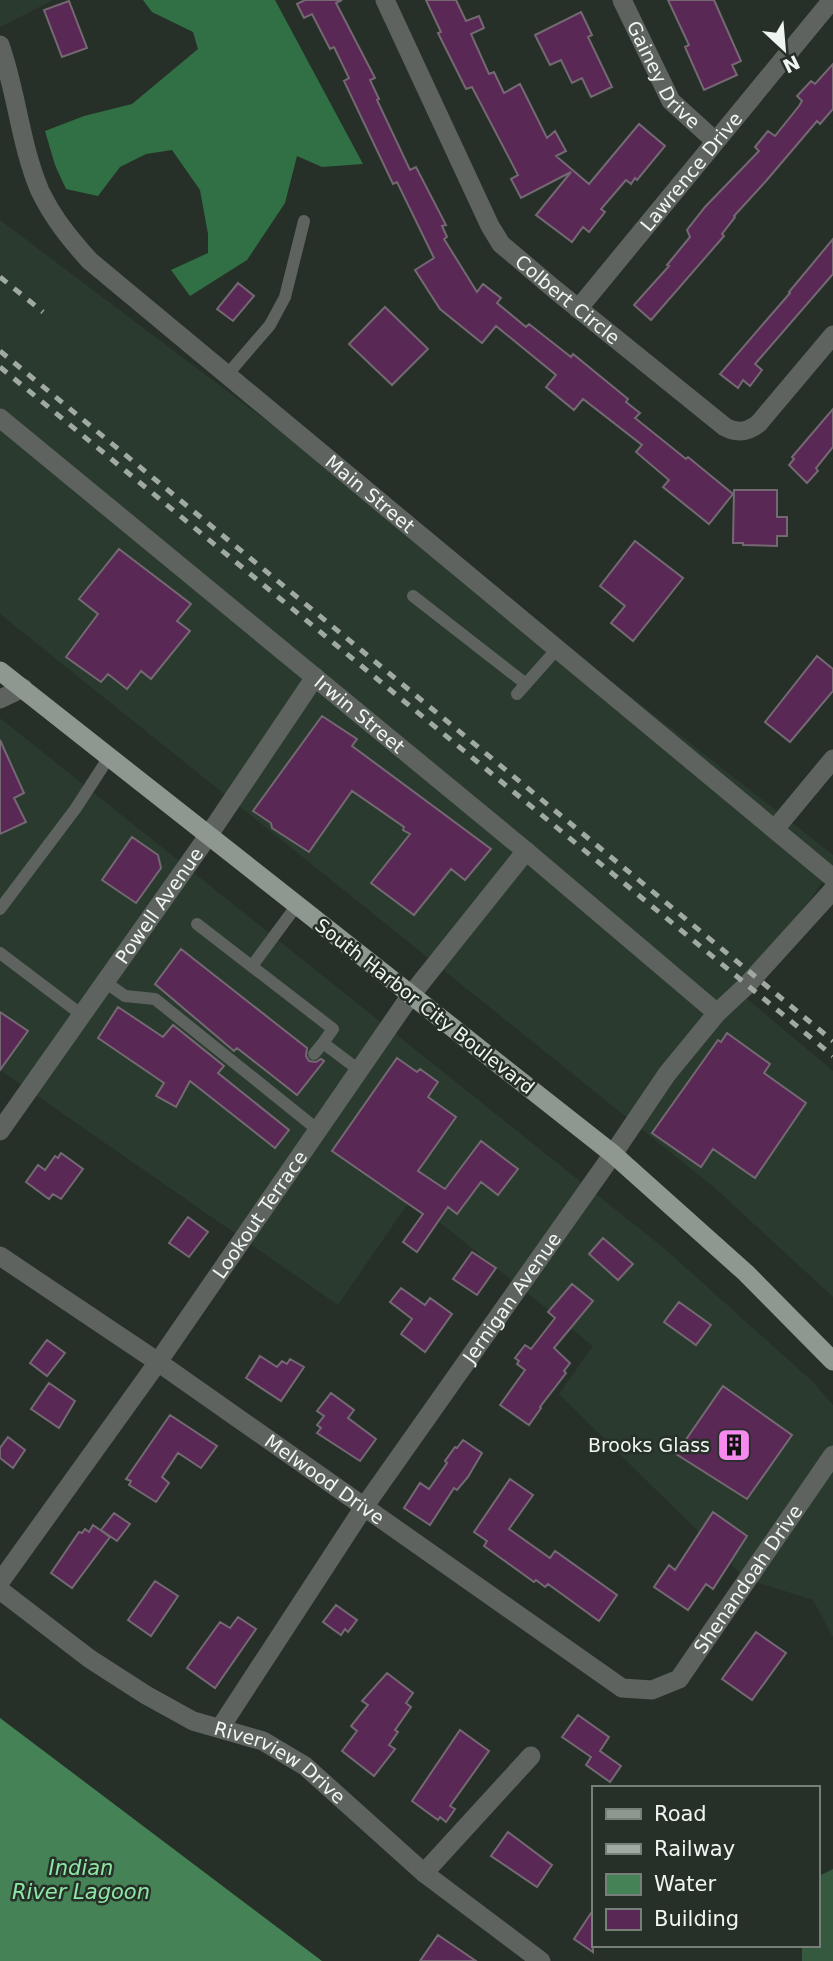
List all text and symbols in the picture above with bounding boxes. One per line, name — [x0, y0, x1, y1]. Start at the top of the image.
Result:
north arrow — [749, 14, 819, 84]
street label: Gainey Drive — [623, 17, 705, 133]
text: N — [779, 51, 803, 78]
street label: Lawrence Drive — [636, 107, 746, 236]
street label: Colbert Circle — [511, 250, 624, 349]
street label: Main Street — [321, 450, 419, 537]
street label: Irwin Street — [310, 671, 409, 758]
street label: Powell Avenue — [111, 843, 207, 968]
street label: South Harbor City Boulevard — [311, 914, 539, 1098]
street label: Lookout Terrace — [208, 1146, 311, 1283]
street label: Jernigan Avenue — [458, 1228, 565, 1368]
building icon: Brooks Glass — [715, 1426, 753, 1464]
street label: Melwood Drive — [261, 1430, 389, 1529]
place label: Brooks Glass — [588, 1434, 710, 1456]
street label: Shenandoah Drive — [689, 1500, 807, 1658]
street label: Riverview Drive — [212, 1717, 350, 1808]
legend — [592, 1786, 819, 1947]
text: Road — [654, 1802, 707, 1826]
text: Railway — [654, 1837, 735, 1861]
water label: Indian River Lagoon — [12, 1856, 150, 1904]
text: Water — [654, 1872, 716, 1896]
text: Building — [654, 1907, 739, 1931]

